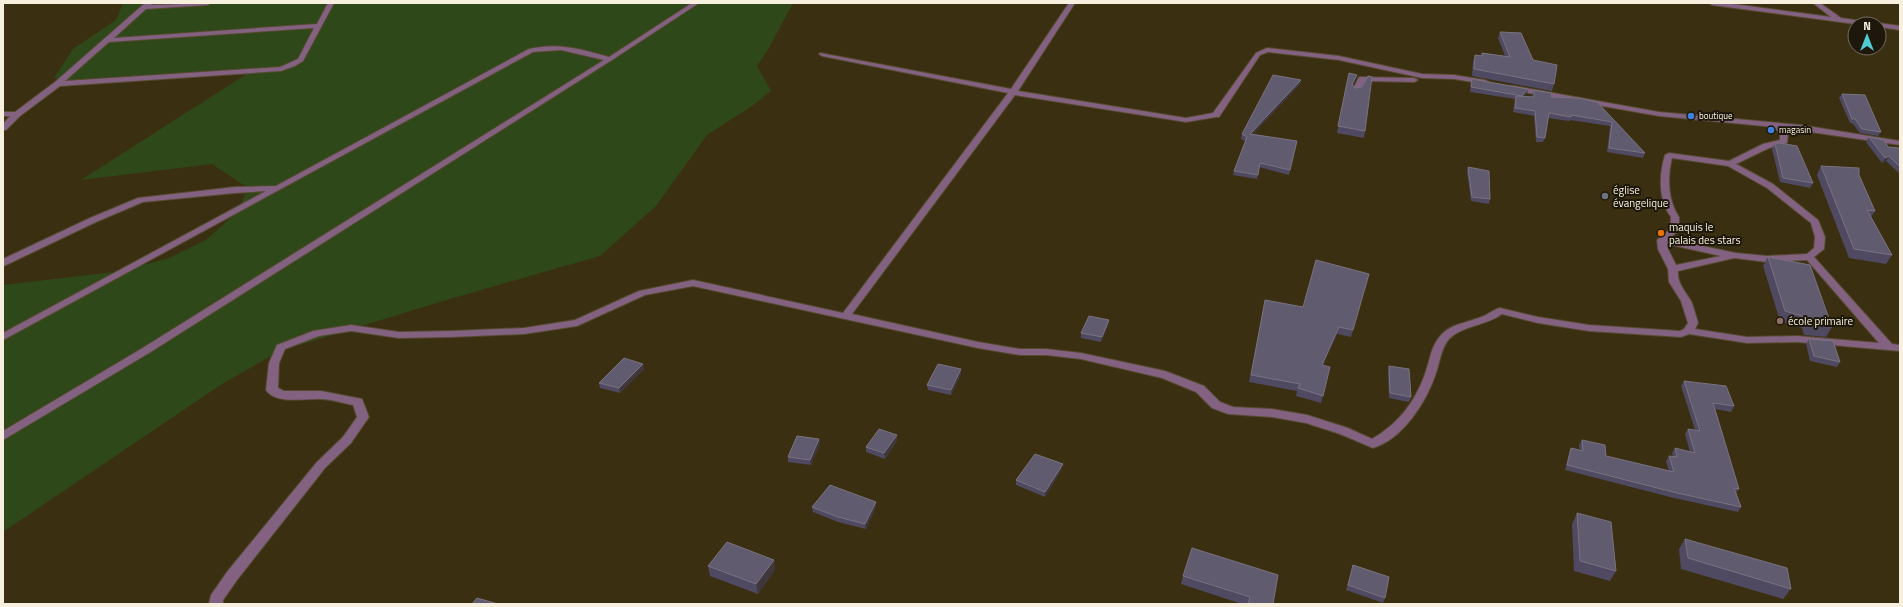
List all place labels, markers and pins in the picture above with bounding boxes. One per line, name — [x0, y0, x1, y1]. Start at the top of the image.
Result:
place label: boutique — [1699, 109, 1733, 122]
marker: boutique — [1686, 111, 1696, 121]
place label: magasin — [1779, 123, 1811, 136]
marker: magasin — [1766, 125, 1776, 135]
place label: église évangelique — [1613, 182, 1669, 211]
marker: église évangelique — [1600, 191, 1610, 201]
place label: maquis le palais des stars — [1669, 219, 1741, 248]
marker: maquis le palais des stars — [1656, 228, 1666, 238]
place label: école primaire — [1788, 313, 1853, 329]
marker: école primaire — [1775, 316, 1785, 326]

